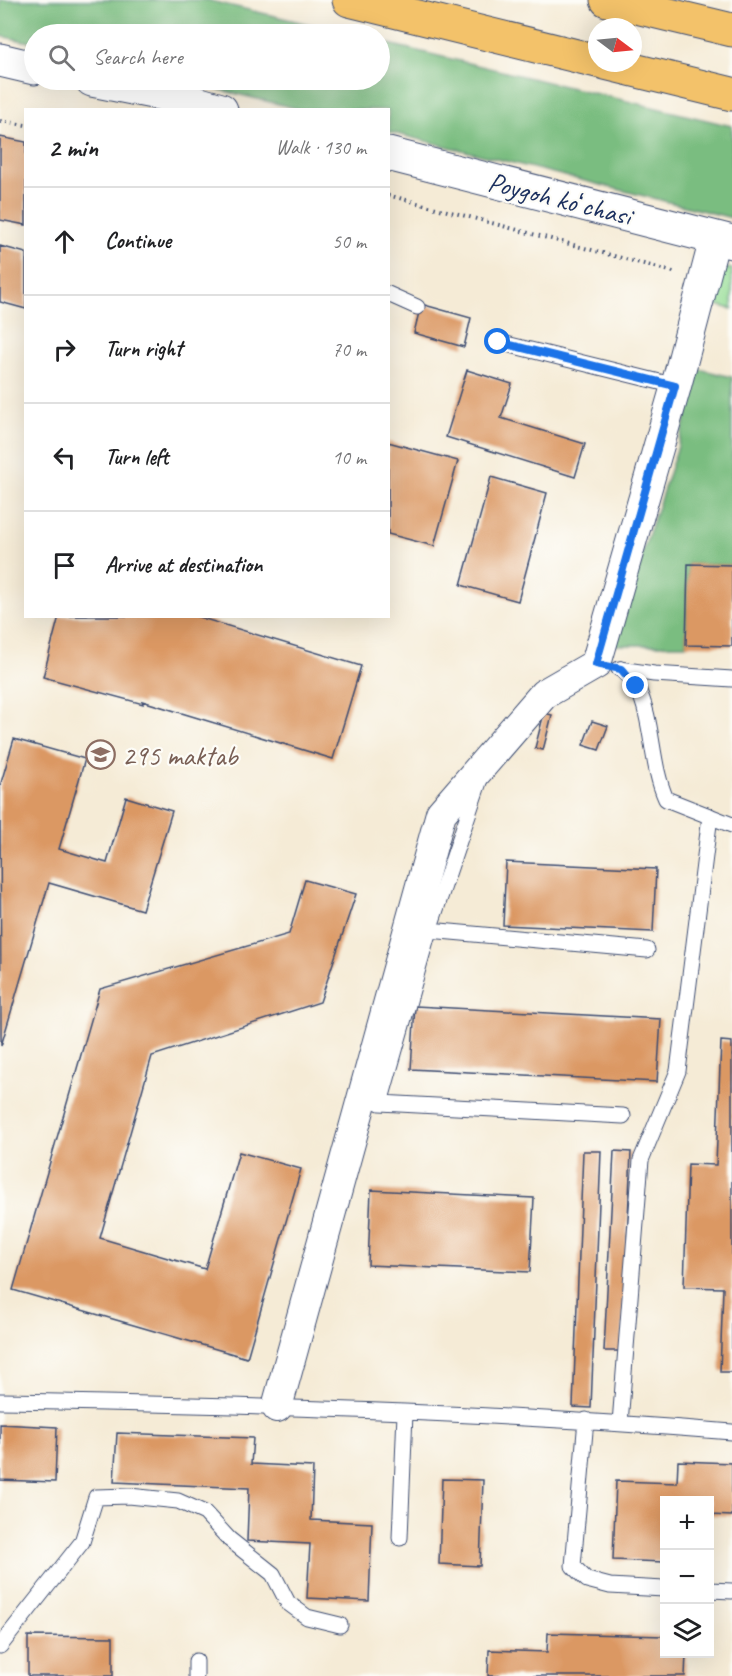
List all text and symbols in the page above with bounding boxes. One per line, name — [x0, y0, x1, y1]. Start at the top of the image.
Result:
north arrow — [588, 18, 642, 72]
search box — [24, 24, 390, 90]
icon: search — [45, 41, 78, 74]
text: Search here — [93, 43, 183, 71]
text: 2 min — [48, 131, 98, 164]
text: Walk · 130 m — [276, 135, 366, 160]
street label: Poygoh koʻchasi — [485, 164, 639, 234]
icon: ahead — [48, 225, 81, 258]
text: Continue — [105, 227, 171, 255]
text: 50 m — [332, 229, 366, 254]
route start — [484, 328, 510, 354]
icon: right — [48, 333, 81, 366]
text: Turn right — [105, 335, 182, 363]
text: 70 m — [332, 337, 366, 362]
icon: left — [48, 441, 81, 474]
text: Turn left — [105, 443, 169, 471]
text: 10 m — [332, 445, 366, 470]
icon: arrive — [48, 549, 81, 582]
text: Arrive at destination — [105, 551, 262, 579]
route end — [622, 672, 648, 698]
place label: 295 maktab — [122, 738, 239, 773]
school or university icon: 295 maktab — [85, 739, 117, 771]
map controls — [660, 1496, 714, 1658]
button: + — [660, 1496, 714, 1550]
button: − — [660, 1550, 714, 1604]
button: layers — [660, 1604, 714, 1658]

